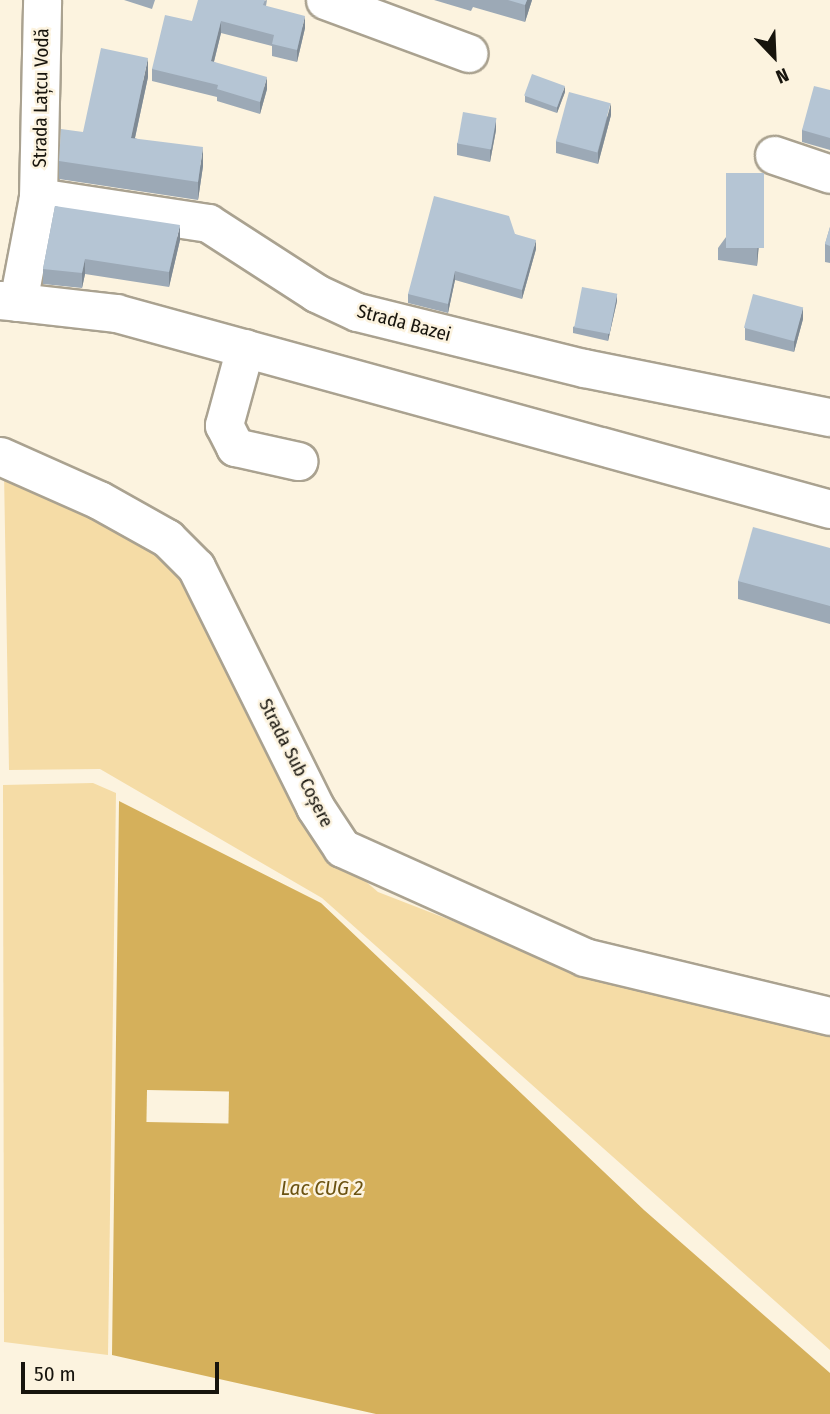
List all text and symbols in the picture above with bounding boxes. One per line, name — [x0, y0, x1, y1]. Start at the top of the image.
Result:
north arrow — [739, 21, 809, 91]
street label: Strada Lațcu Vodă — [28, 28, 54, 168]
text: N — [773, 63, 792, 89]
street label: Strada Bazei — [355, 300, 453, 346]
street label: Strada Sub Coșere — [254, 695, 338, 831]
water label: Lac CUG 2 — [281, 1175, 363, 1201]
scale bar — [24, 1348, 222, 1392]
text: 50 m — [34, 1361, 76, 1387]

